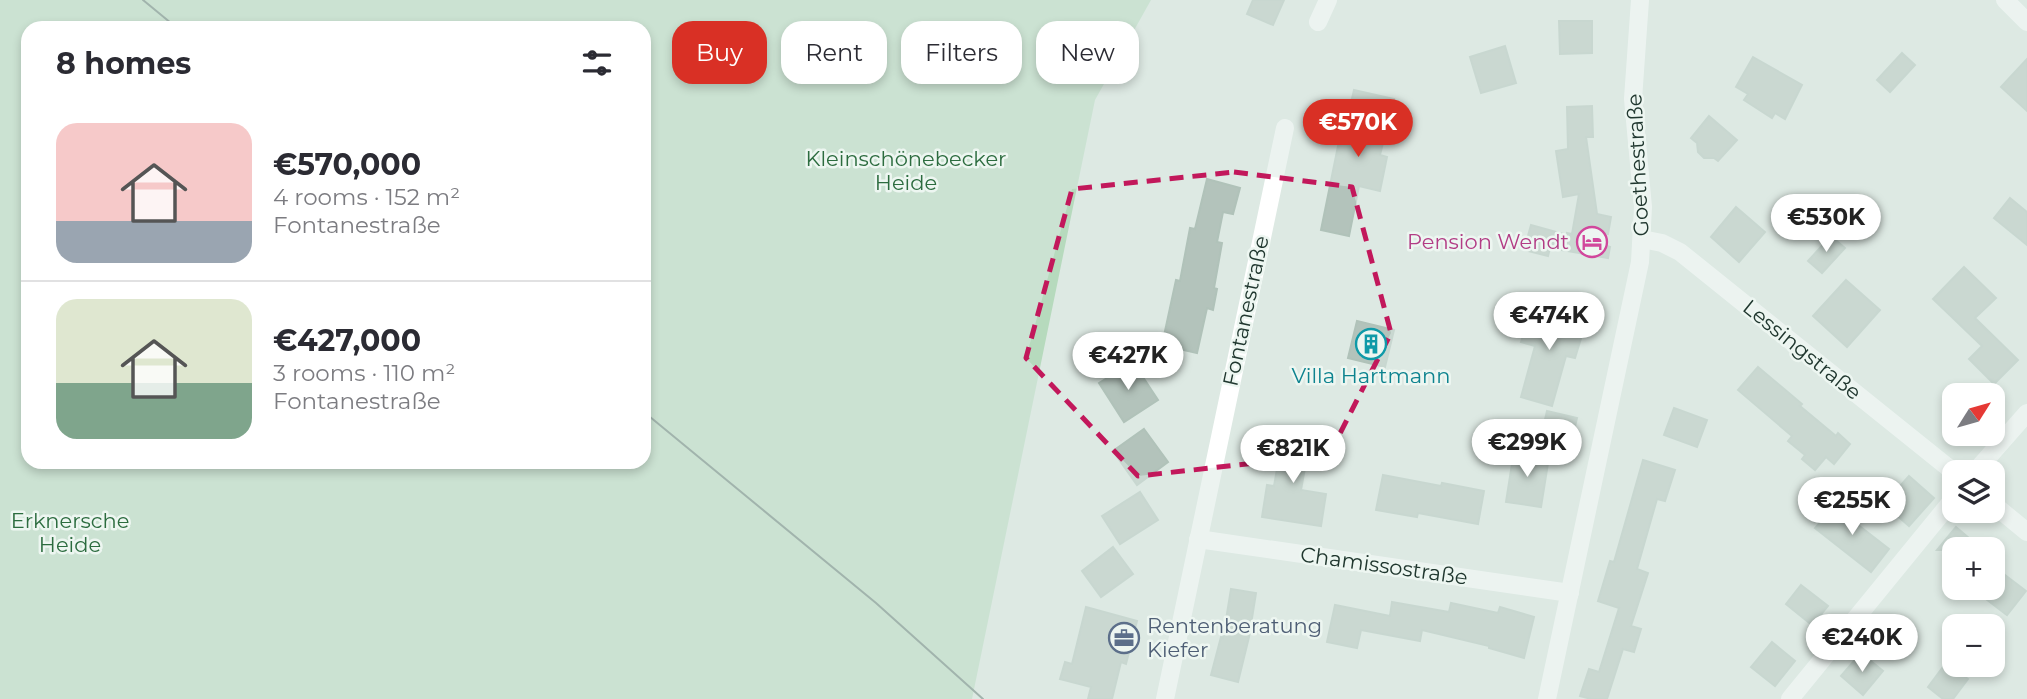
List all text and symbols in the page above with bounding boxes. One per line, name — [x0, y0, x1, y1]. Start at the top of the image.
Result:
chip: Buy — [672, 21, 767, 84]
chip: Rent — [781, 21, 887, 84]
chip: Filters — [901, 21, 1022, 84]
chip: New — [1036, 21, 1139, 84]
icon: filters — [578, 44, 616, 82]
text: 8 homes — [56, 45, 191, 82]
street label: Goethestraße — [1621, 93, 1654, 237]
pin: €570K — [1309, 100, 1407, 159]
text: €570K — [1319, 108, 1397, 136]
text: €570,000 — [273, 146, 421, 183]
park label: Kleinschönebecker Heide — [805, 146, 1007, 195]
icon: home — [112, 151, 196, 235]
text: 4 rooms · 152 m² — [273, 183, 460, 211]
pin: €530K — [1777, 194, 1875, 254]
text: €530K — [1787, 203, 1865, 231]
text: Fontanestraße — [273, 211, 441, 239]
hotel icon: Pension Wendt — [1575, 225, 1609, 259]
place label: Pension Wendt — [1407, 229, 1569, 254]
street label: Fontanestraße — [1217, 233, 1274, 388]
pin: €474K — [1500, 292, 1598, 352]
street label: Lessingstraße — [1738, 294, 1867, 405]
text: €474K — [1510, 301, 1588, 329]
text: €427,000 — [273, 322, 421, 359]
icon: home — [112, 327, 196, 411]
building icon: Villa Hartmann — [1354, 327, 1388, 361]
pin: €427K — [1079, 332, 1177, 392]
text: €427K — [1088, 341, 1168, 369]
text: 3 rooms · 110 m² — [273, 359, 455, 387]
place label: Villa Hartmann — [1292, 363, 1450, 388]
north arrow — [1942, 383, 2006, 446]
map controls — [1942, 383, 2005, 677]
text: Fontanestraße — [273, 387, 441, 415]
pin: €299K — [1478, 420, 1576, 479]
pin: €821K — [1244, 426, 1342, 485]
text: €299K — [1488, 428, 1566, 456]
text: €821K — [1256, 434, 1330, 462]
button: layers — [1942, 460, 2005, 523]
pin: €255K — [1803, 477, 1901, 537]
text: €255K — [1814, 486, 1890, 514]
park label: Erknersche Heide — [11, 508, 129, 557]
button: + — [1942, 537, 2005, 600]
street label: Chamissostraße — [1299, 541, 1469, 590]
place label: Rentenberatung Kiefer — [1147, 613, 1322, 662]
pin: €240K — [1813, 614, 1911, 674]
button: − — [1942, 614, 2005, 677]
office icon: Rentenberatung Kiefer — [1107, 621, 1141, 655]
text: €240K — [1822, 623, 1902, 651]

